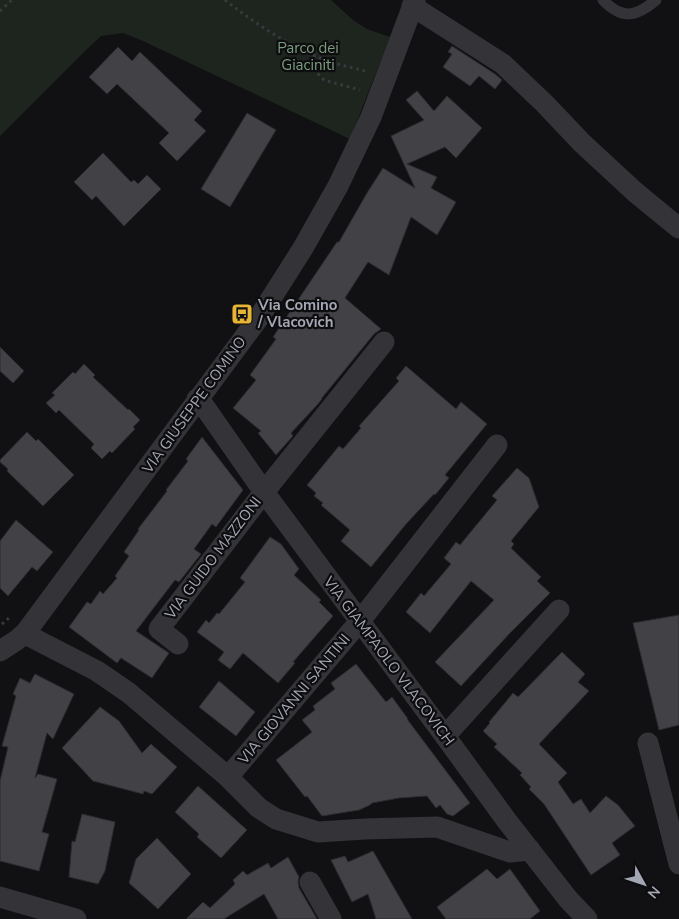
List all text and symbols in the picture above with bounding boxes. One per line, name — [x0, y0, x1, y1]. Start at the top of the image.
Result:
park label: Parco dei Giaciniti — [277, 38, 339, 75]
place label: Via Comino / Vlacovich — [257, 295, 338, 332]
bus stop icon: Via Comino / Vlacovich — [230, 302, 254, 326]
street label: VIA GIUSEPPE COMINO — [137, 332, 251, 478]
street label: VIA GUIDO MAZZONI — [160, 493, 266, 624]
street label: VIA GIAMPAOLO VLACOVICH — [318, 572, 459, 750]
street label: VIA GIOVANNI SANTINI — [233, 630, 354, 769]
north arrow — [619, 859, 669, 909]
text: N — [643, 882, 664, 902]

